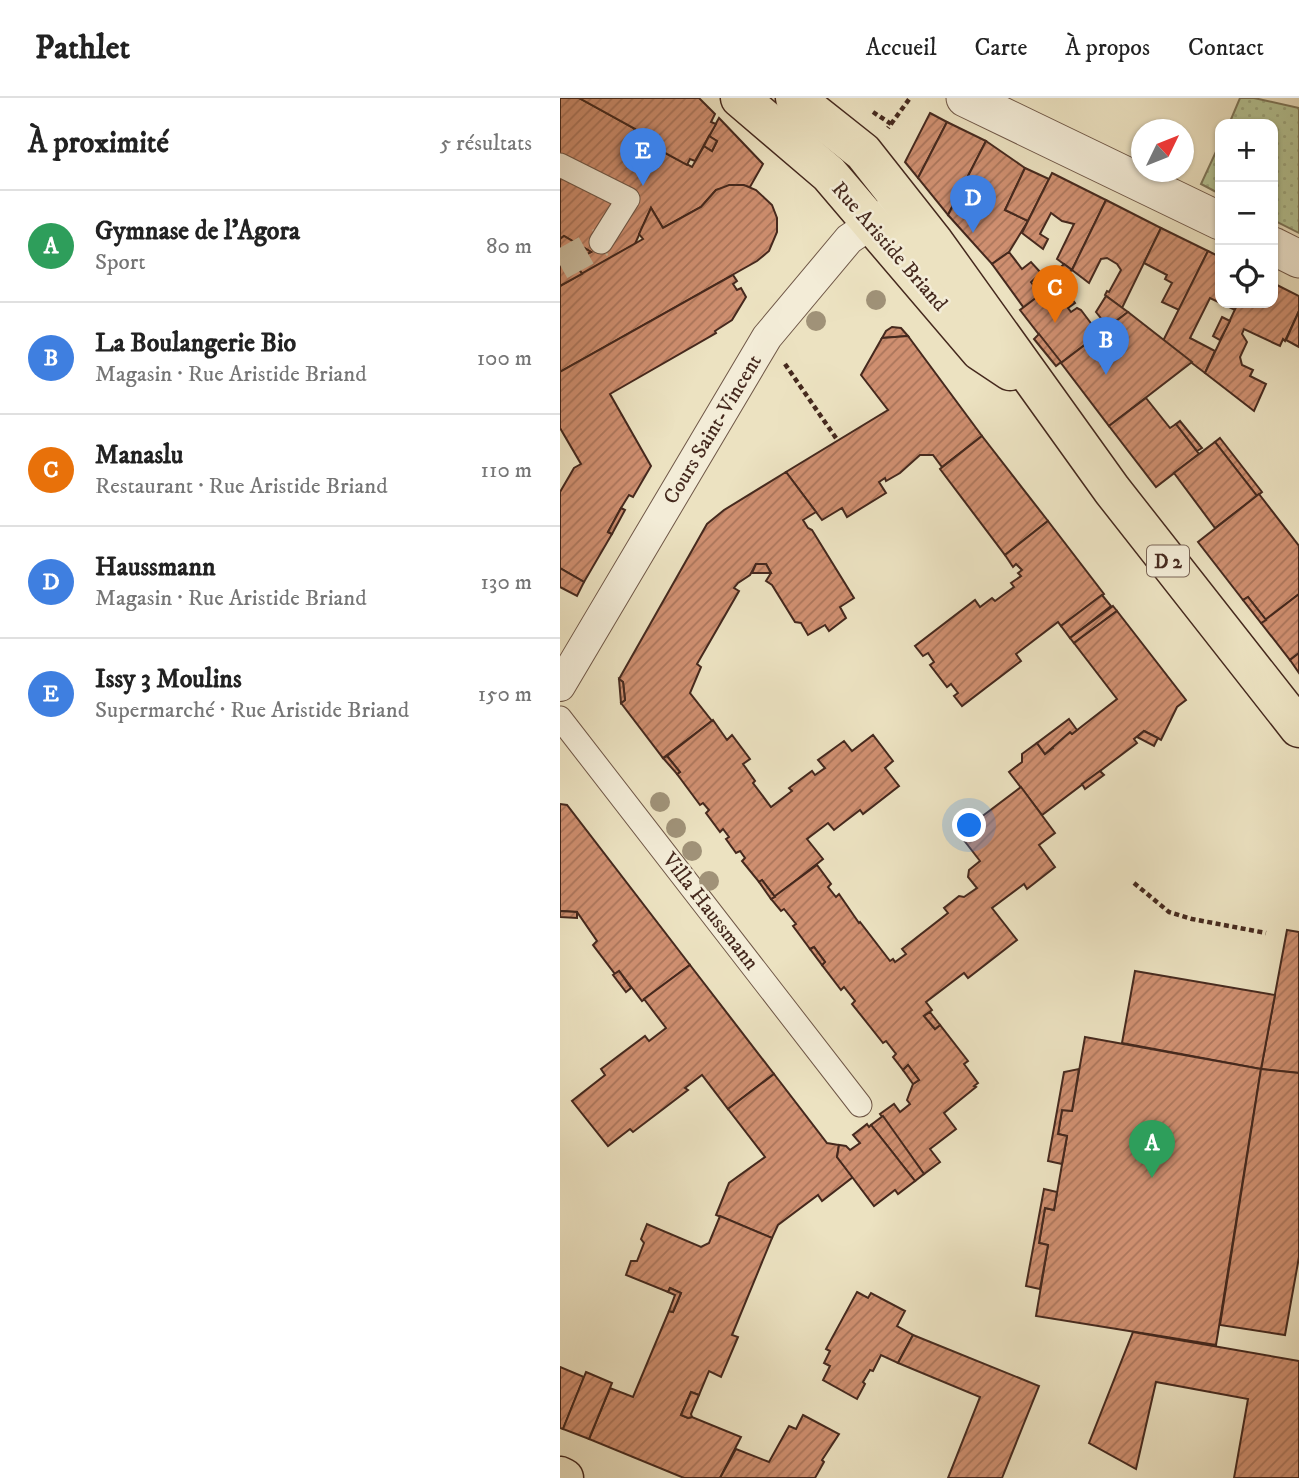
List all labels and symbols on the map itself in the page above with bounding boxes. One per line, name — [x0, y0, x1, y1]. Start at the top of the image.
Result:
north arrow — [1131, 119, 1194, 182]
pin: E — [620, 128, 666, 186]
pin: D — [950, 175, 996, 233]
street label: Rue Aristide Briand — [826, 176, 953, 317]
pin: C — [1032, 265, 1078, 323]
pin: B — [1083, 317, 1129, 375]
street label: Cours Saint-Vincent — [658, 350, 768, 509]
road number: D 2 — [1147, 545, 1189, 576]
your location — [952, 808, 986, 842]
street label: Villa Haussmann — [656, 847, 764, 976]
pin: A — [1129, 1120, 1175, 1178]

